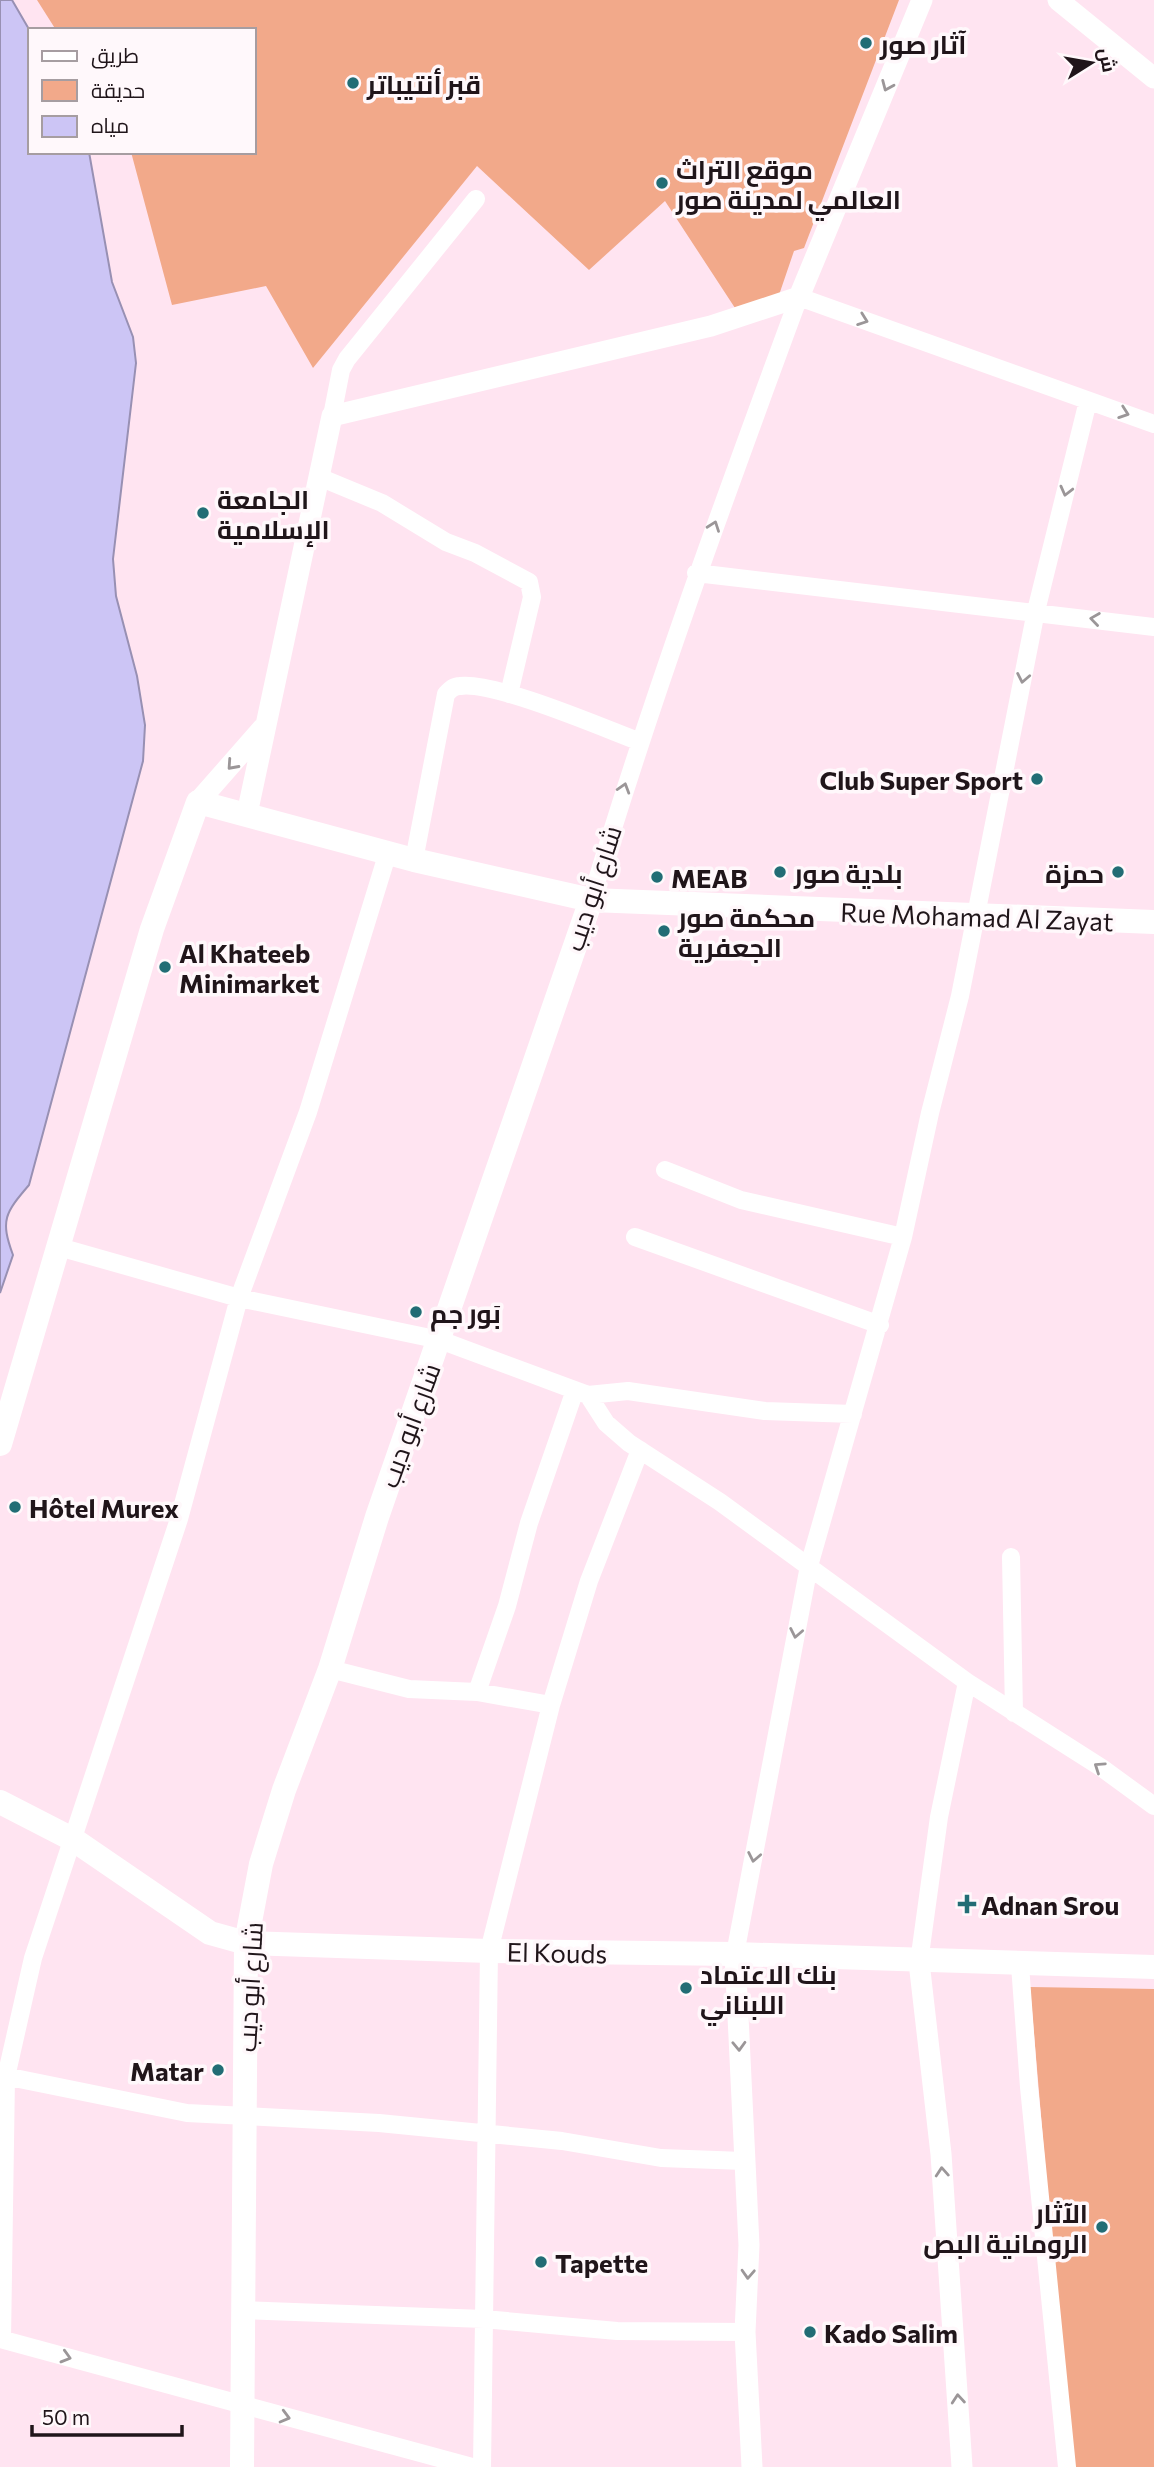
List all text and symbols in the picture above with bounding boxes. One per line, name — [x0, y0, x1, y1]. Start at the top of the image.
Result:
legend — [28, 28, 256, 154]
place label: آثار صور — [879, 28, 967, 60]
north arrow — [1056, 28, 1126, 98]
marker: آثار صور — [858, 35, 874, 51]
text: طريق — [91, 42, 139, 69]
text: ش — [1094, 45, 1122, 74]
place label: قبر أنتيباتر — [366, 68, 481, 100]
marker: قبر أنتيباتر — [345, 75, 361, 91]
text: حديقة — [91, 77, 145, 102]
one-way arrow — [881, 79, 895, 91]
text: مياه — [91, 112, 129, 137]
place label: موقع التراث العالمي لمدينة صور — [675, 153, 901, 221]
marker: موقع التراث العالمي لمدينة صور — [654, 175, 670, 191]
one-way arrow — [857, 312, 869, 326]
one-way arrow — [1117, 405, 1129, 419]
place label: الجامعة الإسلامية — [217, 483, 330, 547]
one-way arrow — [1060, 485, 1074, 497]
marker: الجامعة الإسلامية — [195, 505, 211, 521]
one-way arrow — [705, 521, 719, 533]
one-way arrow — [1089, 611, 1101, 626]
one-way arrow — [1016, 672, 1031, 684]
one-way arrow — [228, 757, 240, 770]
place label: Club Super Sport — [819, 764, 1023, 795]
marker: Club Super Sport — [1029, 771, 1045, 787]
one-way arrow — [616, 782, 631, 794]
street label: شارع أبو ديب — [557, 821, 630, 956]
place label: بلدية صور — [793, 857, 903, 889]
place label: حمزة — [1045, 857, 1104, 889]
place label: MEAB — [671, 862, 747, 893]
marker: بلدية صور — [772, 864, 788, 880]
marker: حمزة — [1110, 864, 1126, 880]
marker: MEAB — [649, 869, 665, 885]
street label: Rue Mohamad Al Zayat — [840, 896, 1114, 936]
place label: محكمة صور الجعفرية — [677, 901, 815, 963]
marker: محكمة صور الجعفرية — [656, 923, 672, 939]
place label: Al Khateeb Minimarket — [179, 937, 320, 998]
marker: Al Khateeb Minimarket — [157, 959, 173, 975]
place label: بَور جم — [430, 1297, 501, 1332]
marker: بَور جم — [408, 1304, 424, 1320]
street label: شارع أبو ديب — [372, 1359, 449, 1492]
place label: Hôtel Murex — [29, 1492, 179, 1523]
marker: Hôtel Murex — [7, 1499, 23, 1515]
one-way arrow — [789, 1627, 804, 1639]
one-way arrow — [1093, 1762, 1106, 1775]
one-way arrow — [747, 1851, 762, 1863]
place label: Adnan Srou — [981, 1889, 1119, 1920]
marker: Adnan Srou — [959, 1896, 975, 1912]
street label: شارع أبو ديب — [230, 1921, 271, 2053]
street label: El Kouds — [507, 1936, 607, 1968]
place label: بنك الاعتماد اللبناني — [700, 1958, 837, 2026]
marker: بنك الاعتماد اللبناني — [678, 1980, 694, 1996]
one-way arrow — [731, 2041, 746, 2052]
place label: Matar — [130, 2055, 204, 2086]
marker: Matar — [210, 2062, 226, 2078]
one-way arrow — [935, 2166, 950, 2177]
place label: الآثار الرومانية البص — [923, 2197, 1088, 2260]
marker: الآثار الرومانية البص — [1094, 2219, 1110, 2235]
place label: Tapette — [555, 2247, 648, 2278]
marker: Tapette — [533, 2254, 549, 2270]
one-way arrow — [740, 2268, 755, 2279]
place label: Kado Salim — [824, 2317, 958, 2348]
marker: Kado Salim — [802, 2324, 818, 2340]
one-way arrow — [60, 2349, 72, 2364]
one-way arrow — [951, 2393, 966, 2404]
scale bar — [32, 2394, 182, 2438]
text: 50 m — [42, 2404, 90, 2429]
one-way arrow — [279, 2409, 291, 2423]

